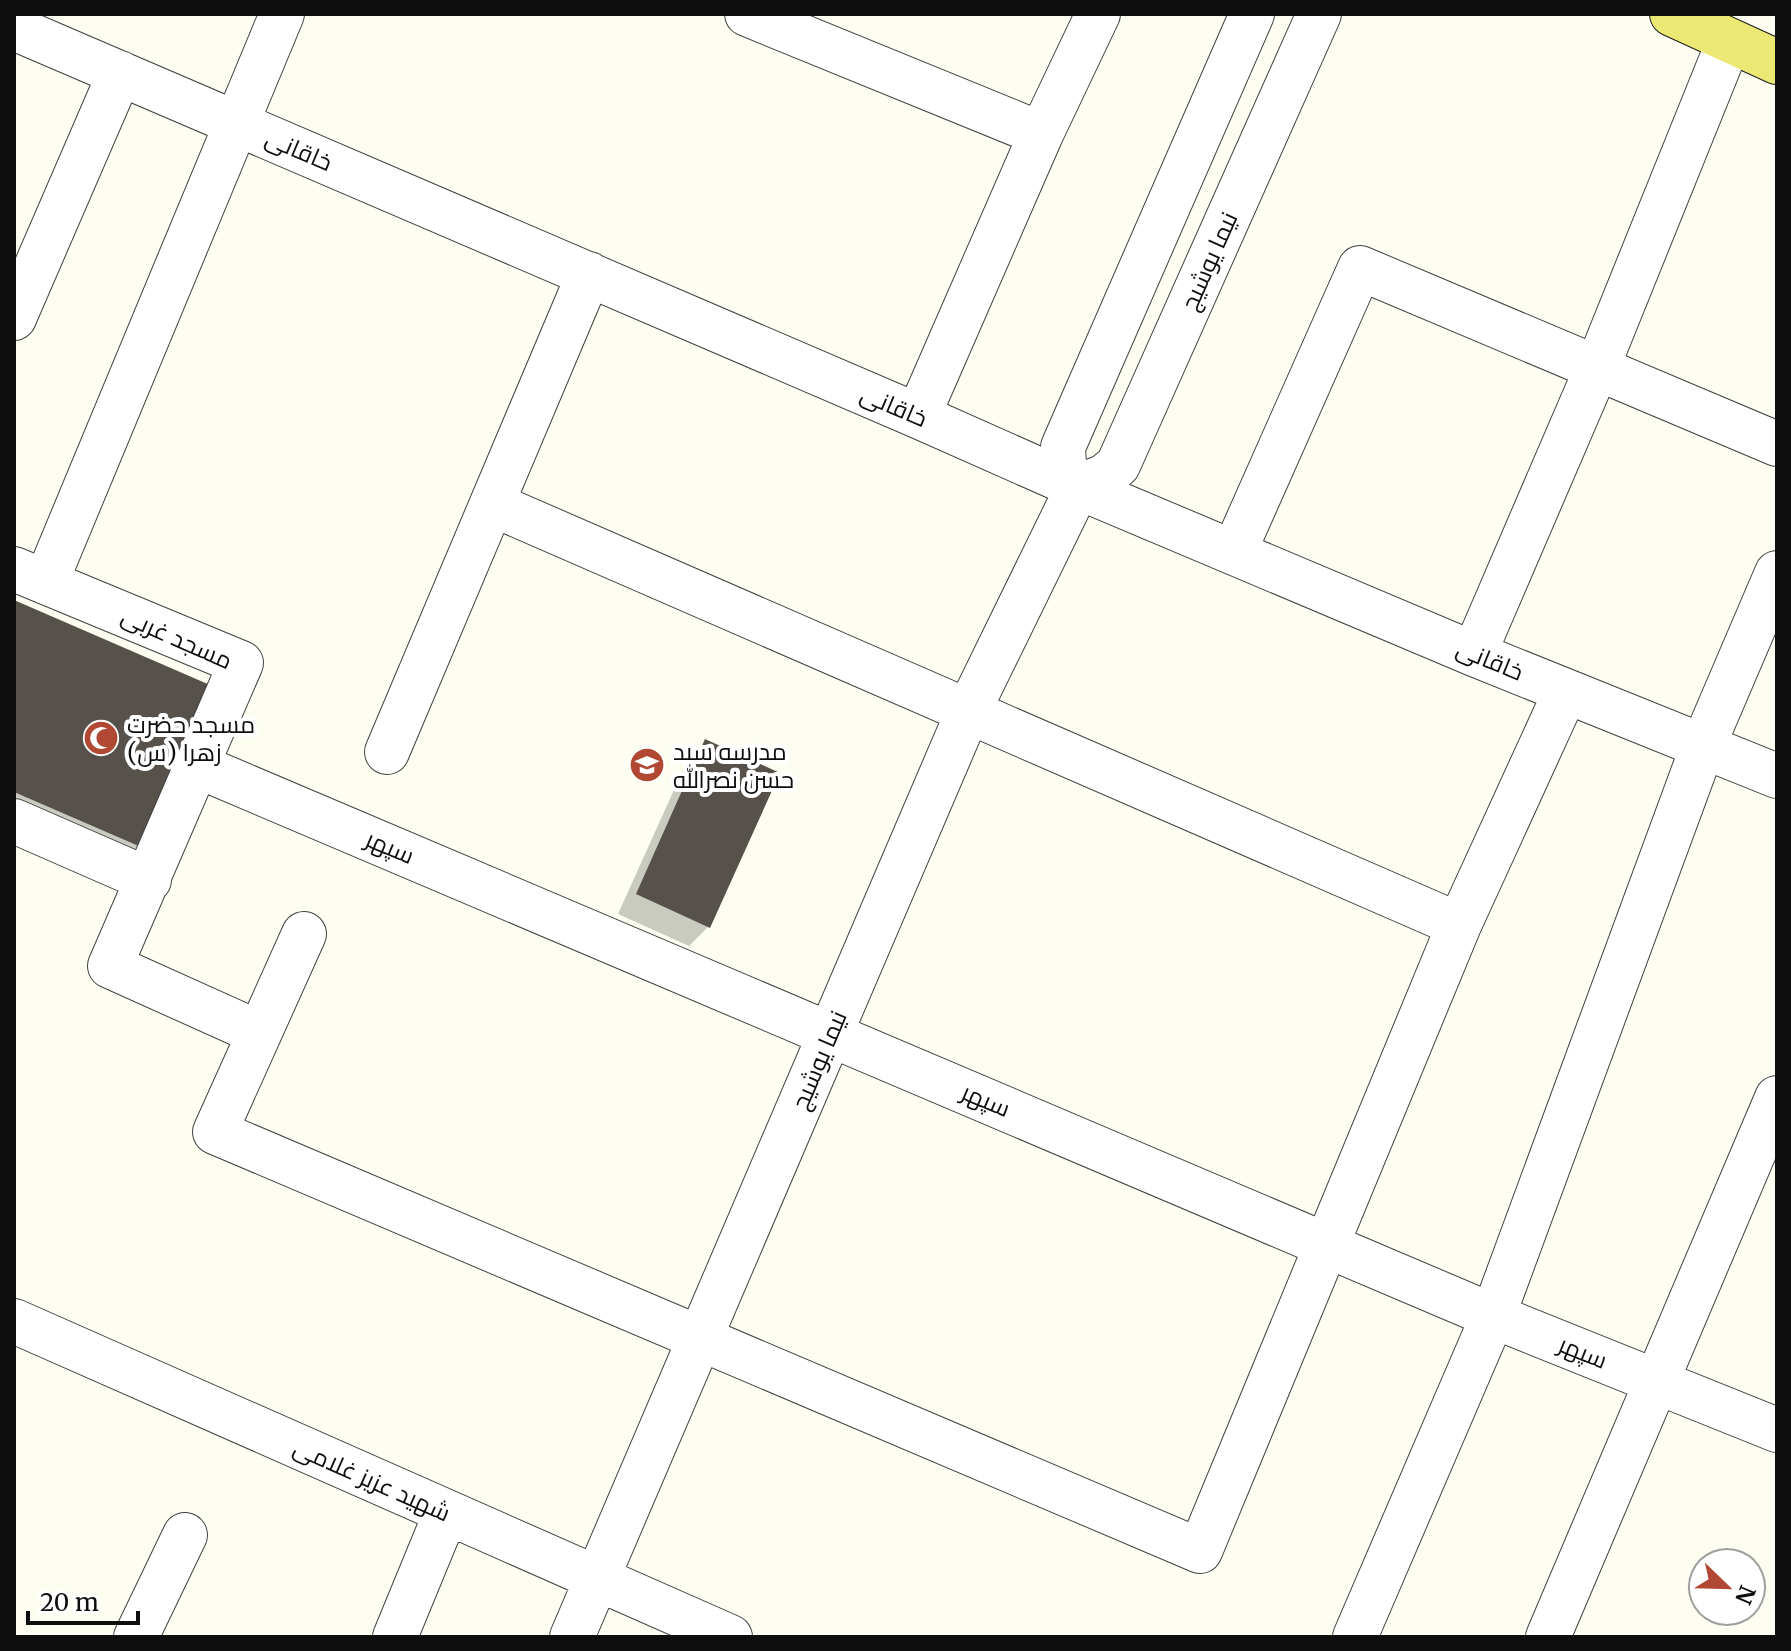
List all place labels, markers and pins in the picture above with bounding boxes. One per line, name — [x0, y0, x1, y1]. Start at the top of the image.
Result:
place label: مسجد حضرت زهرا (س) — [127, 709, 255, 768]
mosque icon: مسجد حضرت زهرا (س) — [82, 719, 120, 757]
place label: مدرسه سید حسن نصرالله — [673, 736, 794, 795]
school or university icon: مدرسه سید حسن نصرالله — [628, 746, 666, 784]

